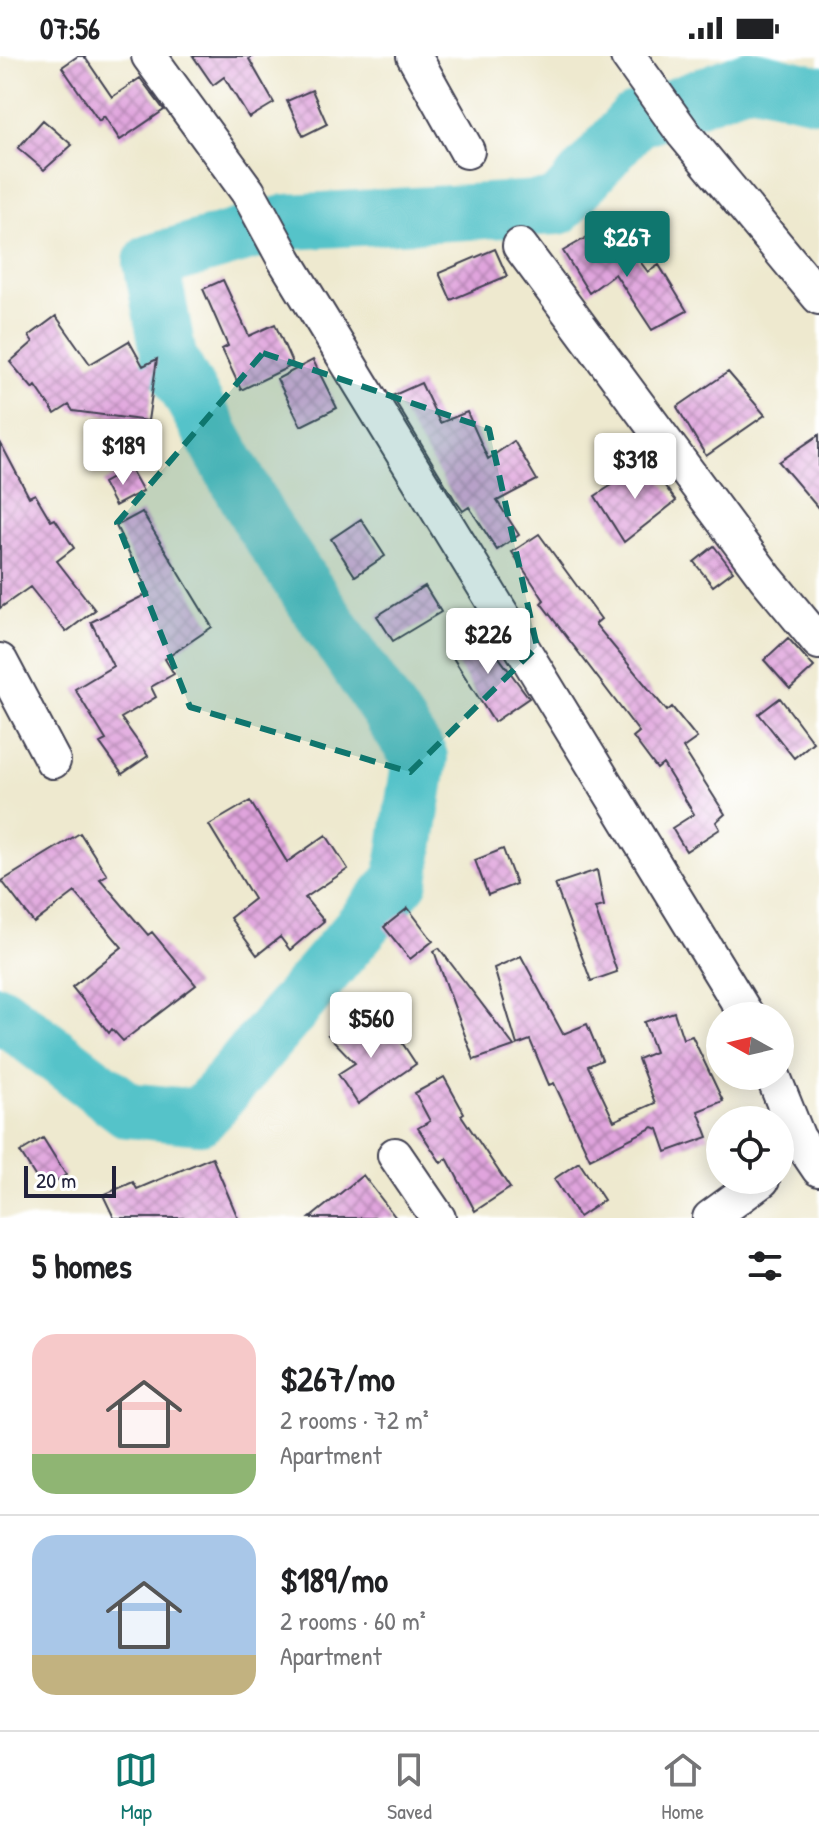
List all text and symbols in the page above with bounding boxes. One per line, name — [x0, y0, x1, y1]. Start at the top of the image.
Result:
text: 07:56 — [40, 8, 100, 48]
pin: $267 — [580, 211, 674, 279]
text: $267 — [603, 219, 651, 254]
pin: $189 — [76, 419, 170, 487]
text: $189 — [101, 427, 145, 462]
pin: $318 — [588, 433, 682, 501]
text: $318 — [612, 441, 658, 476]
pin: $226 — [441, 608, 535, 676]
text: $226 — [464, 616, 512, 651]
pin: $560 — [324, 992, 418, 1060]
text: $560 — [348, 1000, 394, 1035]
north arrow — [706, 1002, 794, 1090]
map controls — [706, 1002, 794, 1194]
button: locate — [706, 1106, 794, 1194]
scale bar — [24, 1162, 116, 1198]
text: 20 m — [36, 1165, 76, 1195]
text: 5 homes — [32, 1243, 132, 1289]
icon: filters — [743, 1244, 787, 1288]
text: $267/mo — [280, 1356, 395, 1402]
icon: home — [96, 1366, 192, 1462]
text: 2 rooms · 72 m² — [280, 1402, 429, 1437]
text: Apartment — [280, 1437, 382, 1472]
text: $189/mo — [280, 1557, 388, 1603]
icon: home — [96, 1567, 192, 1663]
text: 2 rooms · 60 m² — [280, 1603, 426, 1638]
text: Apartment — [280, 1638, 382, 1673]
tab: Map — [114, 1748, 158, 1826]
tab: Saved — [387, 1748, 432, 1826]
tab: Home — [661, 1748, 705, 1826]

